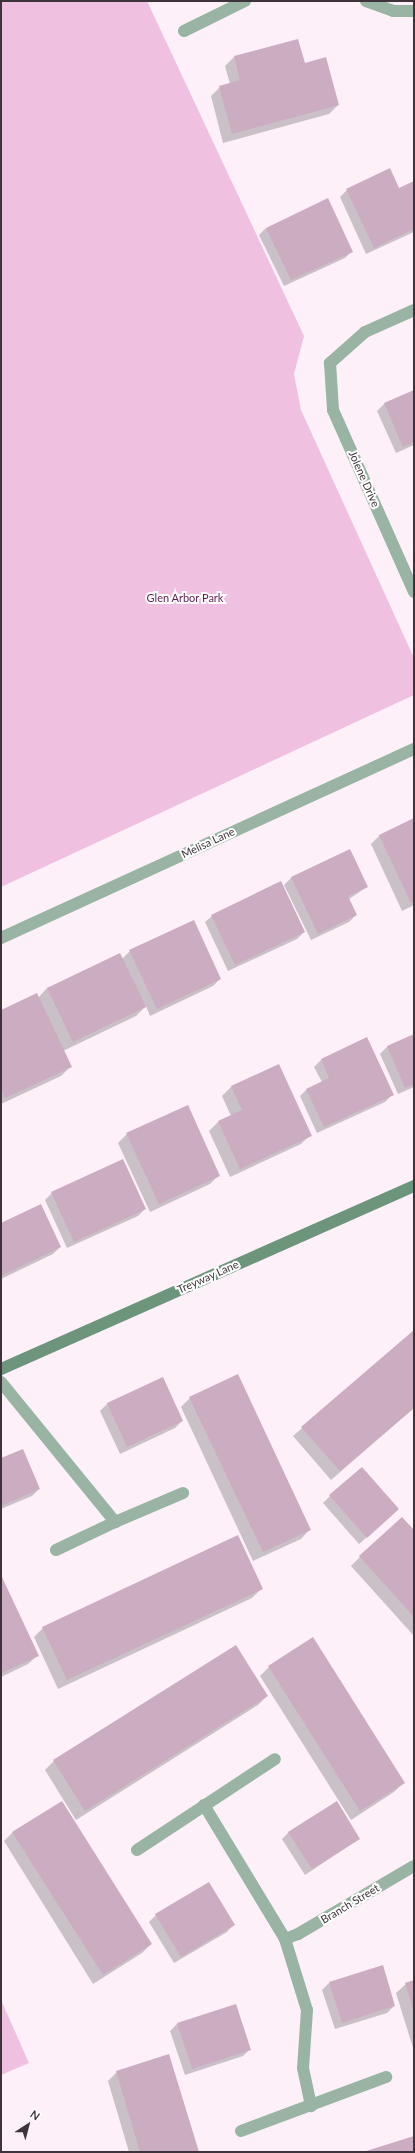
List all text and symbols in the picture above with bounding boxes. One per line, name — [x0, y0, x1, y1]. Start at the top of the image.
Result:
street label: Jolene Drive — [346, 449, 382, 509]
park label: Glen Arbor Park — [146, 591, 224, 605]
street label: Melisa Lane — [179, 825, 237, 861]
street label: Treyway Lane — [175, 1258, 241, 1296]
street label: Branch Street — [318, 1881, 382, 1927]
north arrow — [8, 2105, 48, 2145]
text: N — [28, 2107, 43, 2123]

